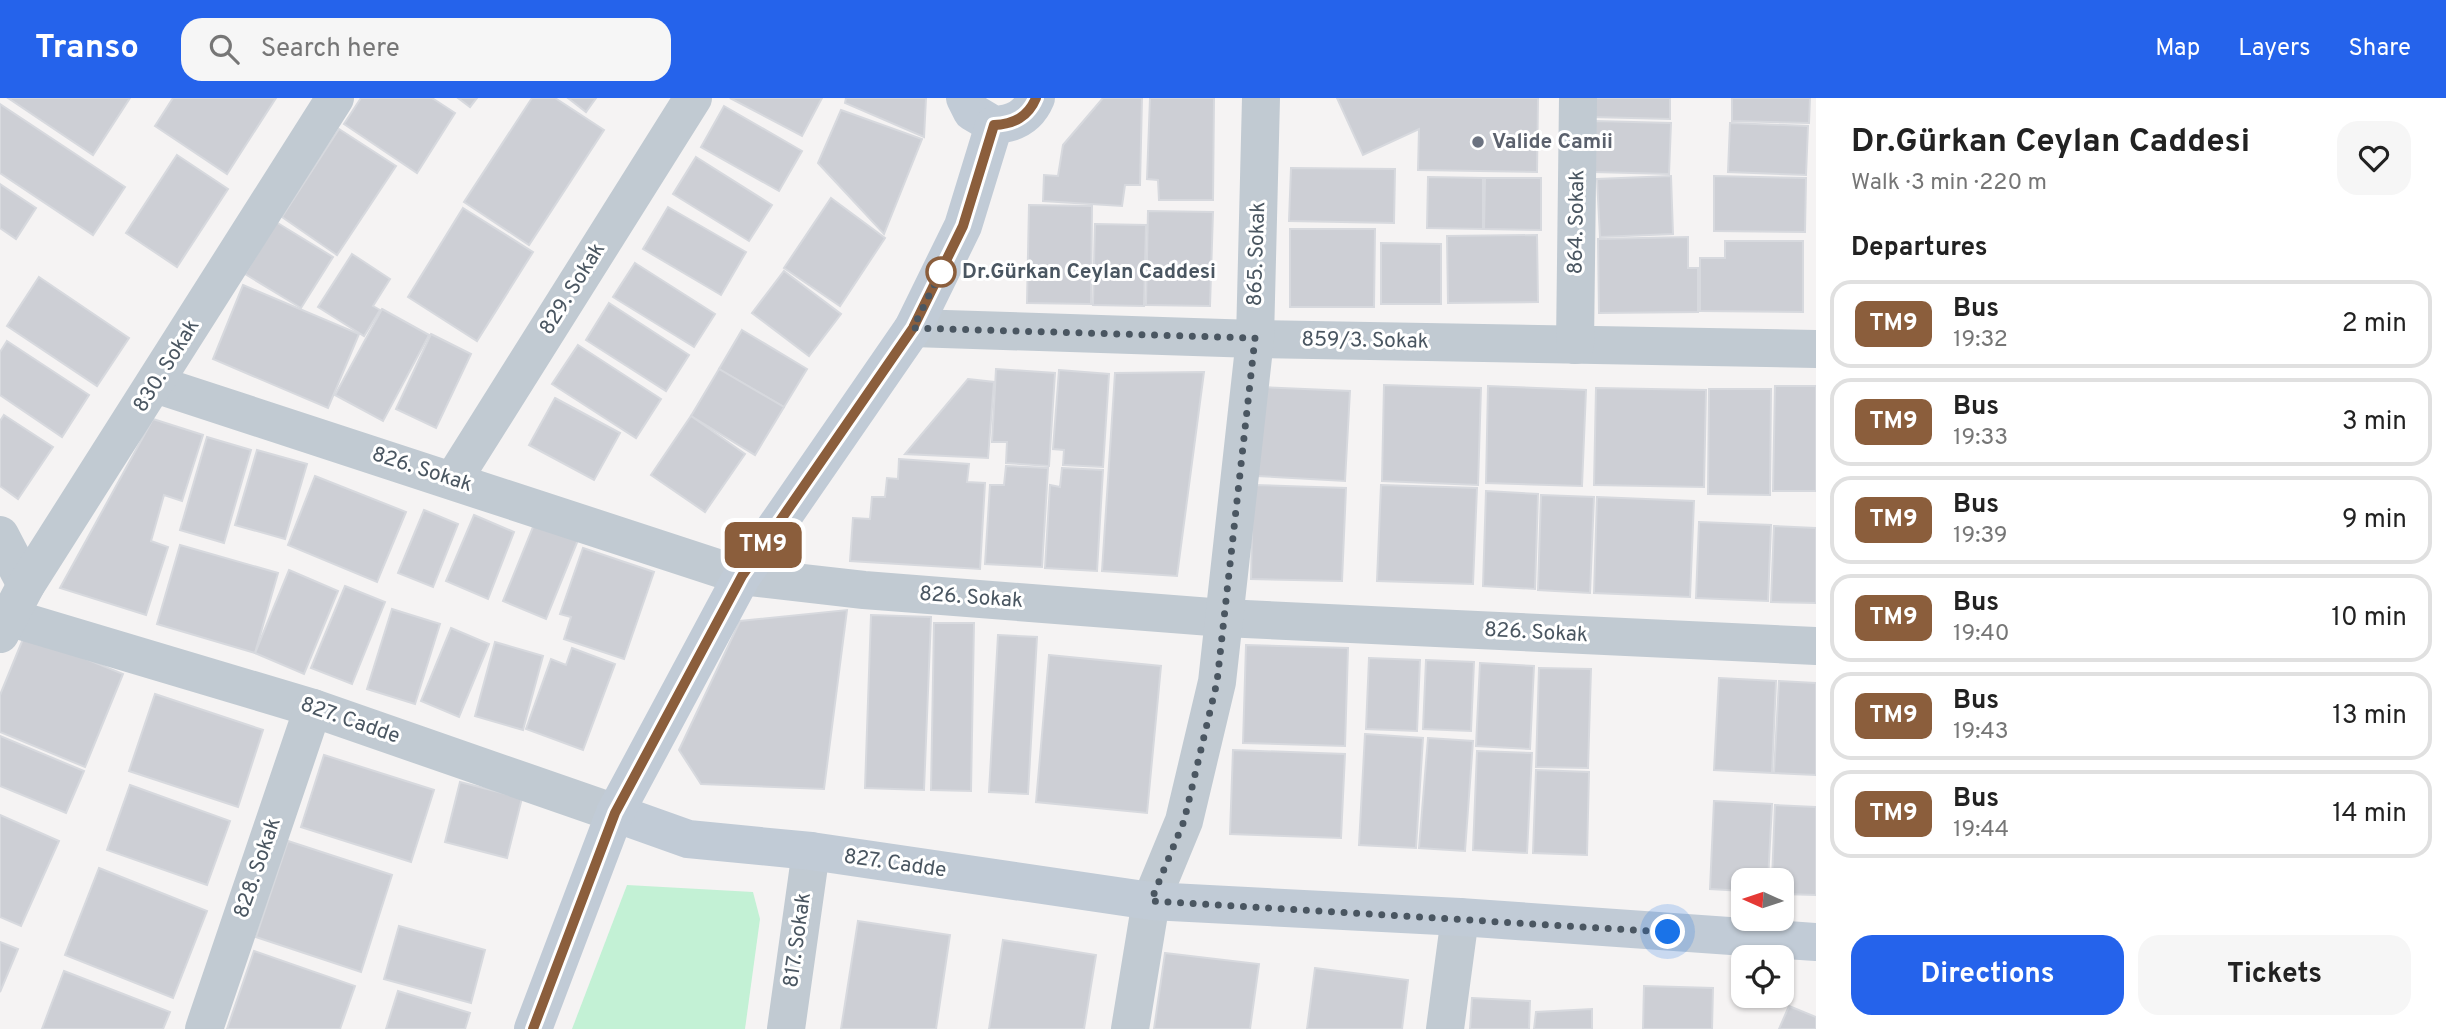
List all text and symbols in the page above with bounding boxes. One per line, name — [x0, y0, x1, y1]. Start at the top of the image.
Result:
search box — [181, 18, 671, 81]
text: Transo — [35, 28, 139, 70]
icon: search — [205, 30, 243, 68]
text: Search here — [261, 33, 400, 66]
text: Map — [2155, 34, 2200, 64]
text: Layers — [2238, 34, 2310, 64]
text: Share — [2348, 34, 2411, 64]
button: heart — [2337, 121, 2411, 195]
text: Dr.Gürkan Ceylan Caddesi — [1851, 122, 2250, 164]
place label: Valide Camii — [1492, 129, 1613, 156]
marker: Valide Camii — [1470, 134, 1486, 150]
street label: 864. Sokak — [1563, 169, 1591, 275]
text: Walk · 3 min · 220 m — [1851, 169, 2047, 198]
street label: 865. Sokak — [1242, 201, 1272, 307]
text: Departures — [1851, 232, 1988, 265]
street label: 829. Sokak — [534, 238, 612, 340]
marker: Dr.Gürkan Ceylan Caddesi — [926, 257, 956, 287]
place label: Dr.Gürkan Ceylan Caddesi — [962, 259, 1216, 286]
text: Bus — [1953, 293, 1999, 326]
text: 2 min — [2342, 308, 2407, 341]
text: TM9 — [1869, 309, 1918, 339]
street label: 830. Sokak — [128, 314, 206, 418]
street label: 859/3. Sokak — [1301, 326, 1429, 356]
text: 19:32 — [1953, 326, 2008, 355]
text: Bus — [1953, 391, 1999, 424]
text: 3 min — [2342, 406, 2407, 439]
text: TM9 — [1869, 407, 1918, 437]
text: 19:33 — [1953, 424, 2008, 453]
street label: 826. Sokak — [368, 441, 476, 499]
text: Bus — [1953, 489, 1999, 522]
text: 9 min — [2342, 504, 2407, 537]
text: TM9 — [1869, 505, 1918, 535]
line badge: TM9 — [723, 522, 803, 568]
text: 19:39 — [1953, 522, 2008, 551]
text: TM9 — [739, 530, 787, 560]
street label: 826. Sokak — [918, 581, 1024, 615]
text: Bus — [1953, 587, 1999, 620]
text: 10 min — [2331, 602, 2407, 635]
text: TM9 — [1869, 603, 1918, 633]
street label: 826. Sokak — [1483, 617, 1589, 649]
text: 19:40 — [1953, 620, 2010, 649]
text: Bus — [1953, 685, 1999, 718]
street label: 827. Cadde — [297, 691, 403, 751]
text: 13 min — [2332, 700, 2407, 733]
text: TM9 — [1869, 701, 1918, 731]
text: 19:43 — [1953, 718, 2009, 747]
text: Bus — [1953, 783, 1999, 816]
text: 14 min — [2332, 798, 2407, 831]
text: TM9 — [1869, 799, 1918, 829]
street label: 828. Sokak — [228, 814, 288, 922]
text: 19:44 — [1953, 816, 2009, 845]
street label: 827. Cadde — [842, 843, 948, 885]
north arrow — [1731, 868, 1794, 931]
map controls — [1731, 868, 1794, 1008]
street label: 817. Sokak — [778, 891, 818, 989]
your location — [1650, 914, 1685, 949]
button: Directions — [1851, 935, 2124, 1015]
button: Tickets — [2138, 935, 2411, 1015]
button: locate — [1731, 945, 1794, 1008]

